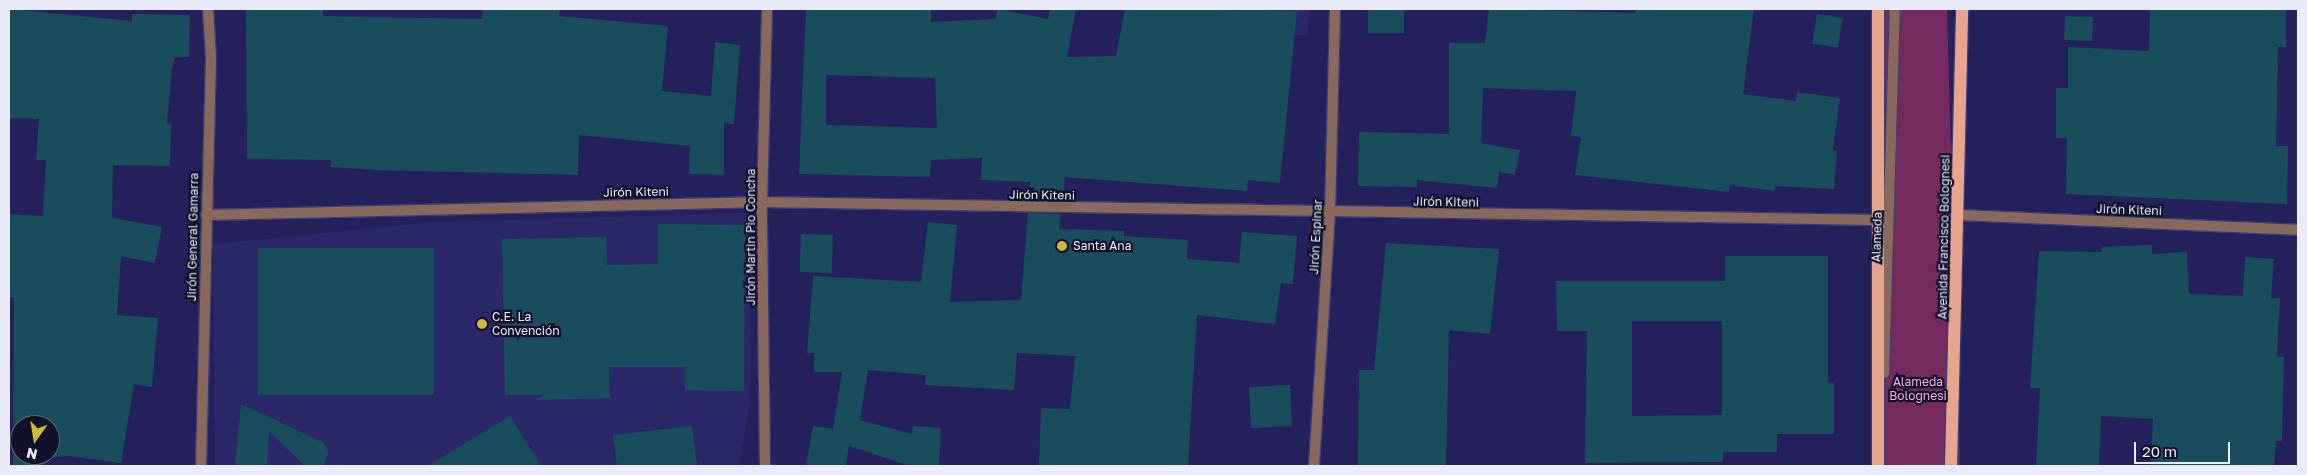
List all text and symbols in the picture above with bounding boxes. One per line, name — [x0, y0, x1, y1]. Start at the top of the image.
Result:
street label: Avenida Francisco Bolognesi — [1935, 155, 1953, 319]
street label: Jirón Martin Pio Concha — [744, 168, 758, 306]
street label: Jirón General Gamarra — [185, 173, 201, 301]
street label: Jirón Kiteni — [603, 184, 669, 200]
street label: Jirón Kiteni — [1009, 187, 1075, 203]
street label: Jirón Kiteni — [1413, 194, 1479, 210]
street label: Jirón Espinar — [1307, 199, 1325, 275]
street label: Jirón Kiteni — [2096, 202, 2162, 218]
street label: Alameda — [1869, 212, 1885, 262]
marker: Santa Ana — [1055, 239, 1069, 253]
place label: Santa Ana — [1073, 239, 1131, 253]
place label: C.E. La Convención — [492, 310, 560, 338]
marker: C.E. La Convención — [476, 318, 488, 330]
park label: Alameda Bolognesi — [1889, 375, 1947, 403]
north arrow — [10, 415, 60, 465]
scale bar — [2137, 432, 2233, 464]
text: 20 m — [2142, 442, 2177, 460]
text: N — [25, 445, 39, 464]

